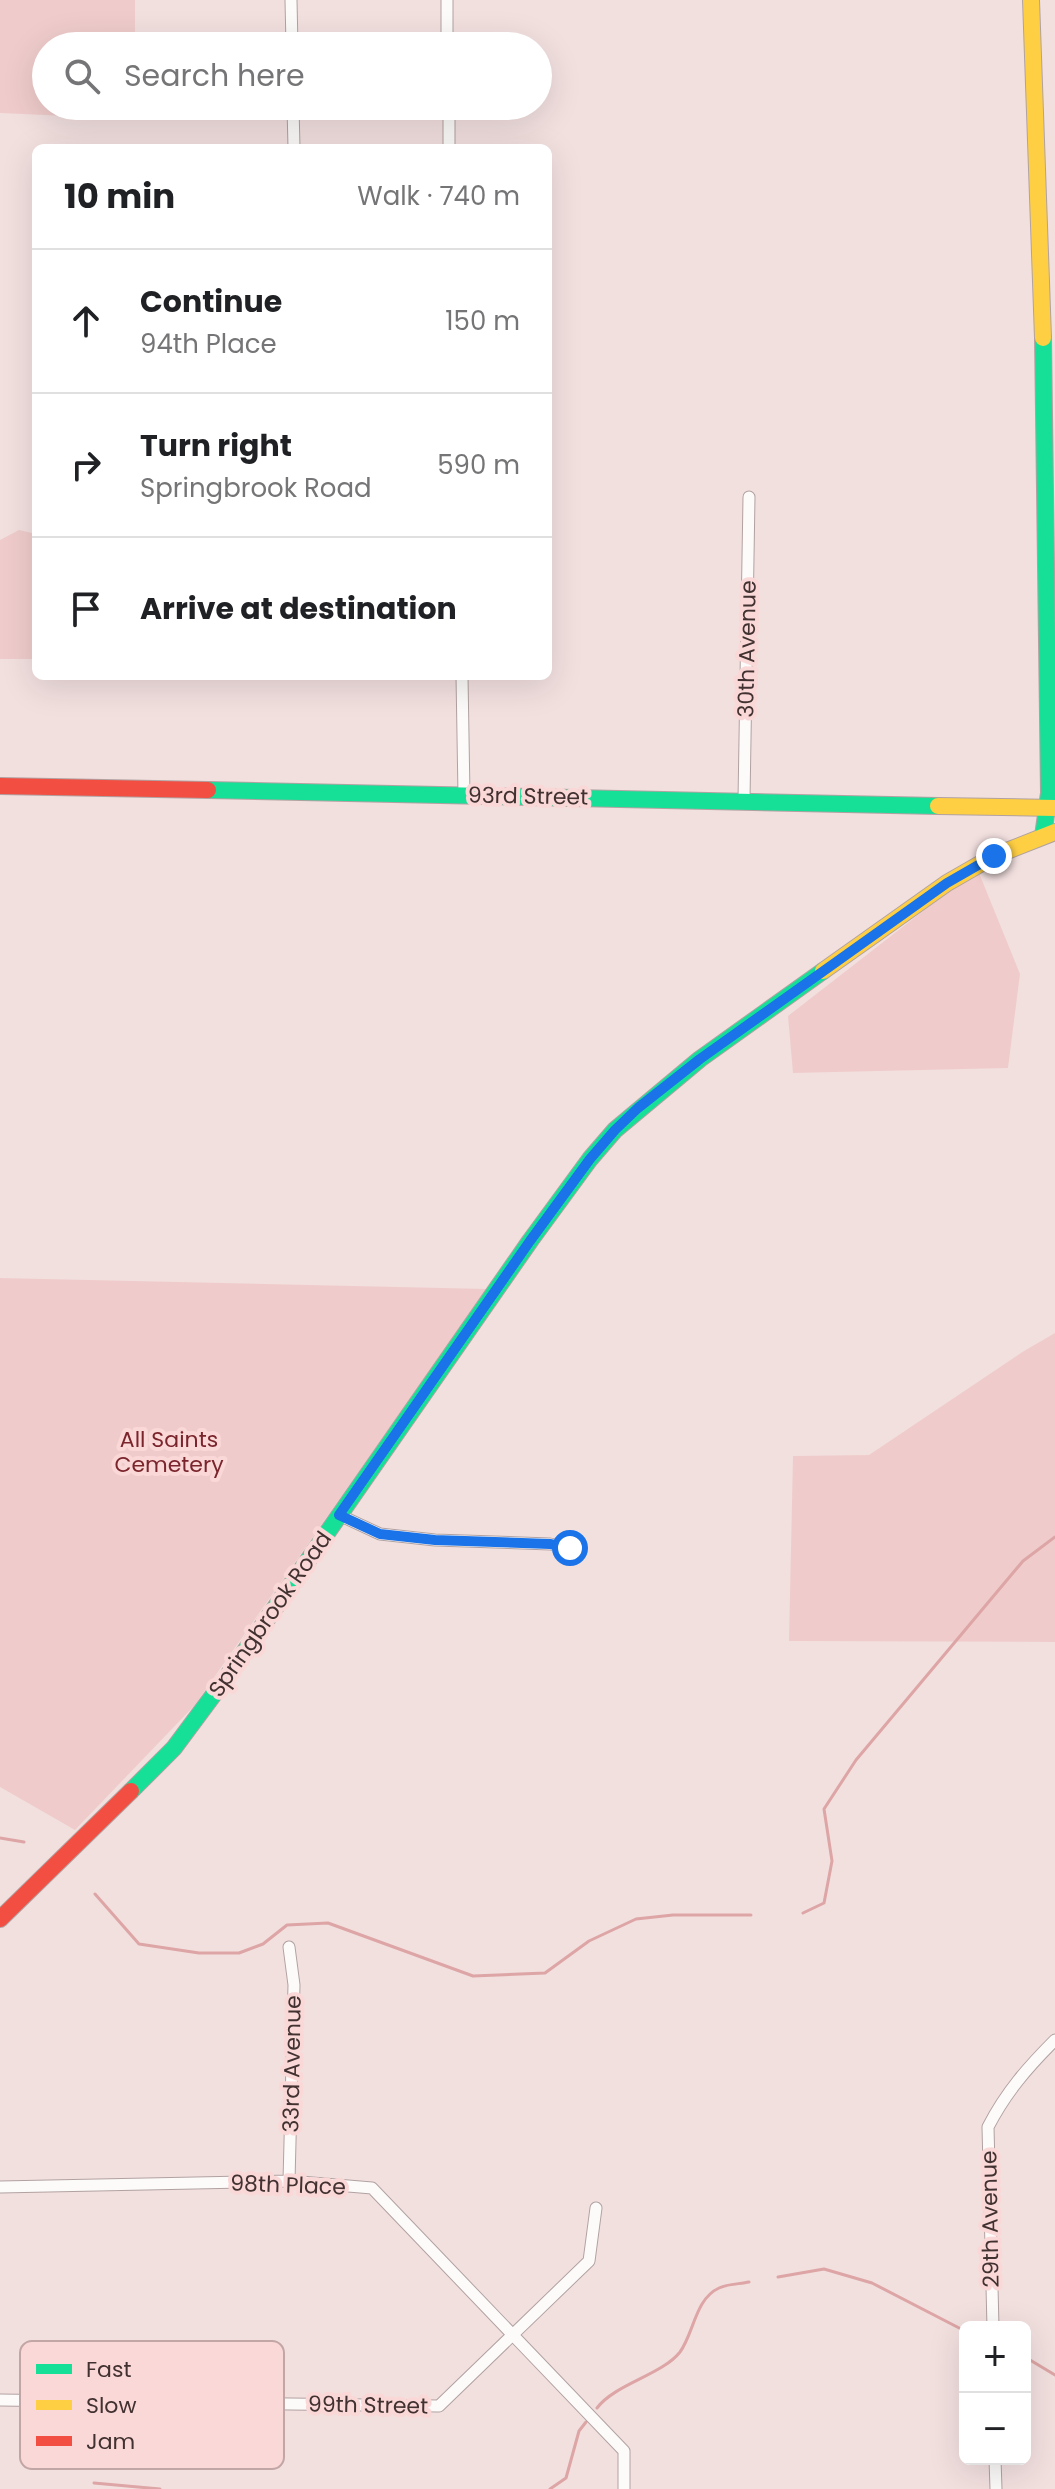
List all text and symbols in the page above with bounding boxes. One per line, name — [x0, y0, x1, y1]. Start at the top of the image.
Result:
search box — [32, 32, 552, 120]
icon: search — [60, 54, 104, 98]
text: Search here — [124, 54, 305, 97]
text: 10 min — [64, 172, 175, 220]
text: Walk · 740 m — [357, 178, 520, 214]
text: Continue — [140, 280, 282, 323]
icon: ahead — [64, 299, 108, 343]
text: 150 m — [445, 303, 520, 339]
text: 94th Place — [140, 326, 277, 362]
text: Turn right — [140, 424, 292, 467]
icon: right — [64, 443, 108, 487]
text: 590 m — [437, 447, 520, 483]
text: Springbrook Road — [140, 470, 372, 506]
street label: 30th Avenue — [730, 580, 764, 718]
icon: arrive — [64, 587, 108, 631]
text: Arrive at destination — [140, 587, 457, 630]
street label: 93rd Street — [468, 779, 588, 813]
route end — [976, 838, 1012, 874]
park label: All Saints Cemetery — [114, 1424, 224, 1480]
street label: Springbrook Road — [201, 1525, 339, 1703]
route start — [552, 1530, 588, 1566]
street label: 33rd Avenue — [275, 1995, 309, 2133]
street label: 29th Avenue — [973, 2150, 1007, 2288]
street label: 98th Place — [230, 2167, 346, 2203]
map controls — [959, 2321, 1031, 2465]
button: + — [959, 2321, 1031, 2393]
legend — [20, 2341, 284, 2469]
text: Fast — [86, 2354, 131, 2385]
street label: 99th Street — [308, 2388, 428, 2422]
text: Slow — [86, 2390, 136, 2421]
button: − — [959, 2393, 1031, 2465]
text: Jam — [86, 2426, 135, 2457]

